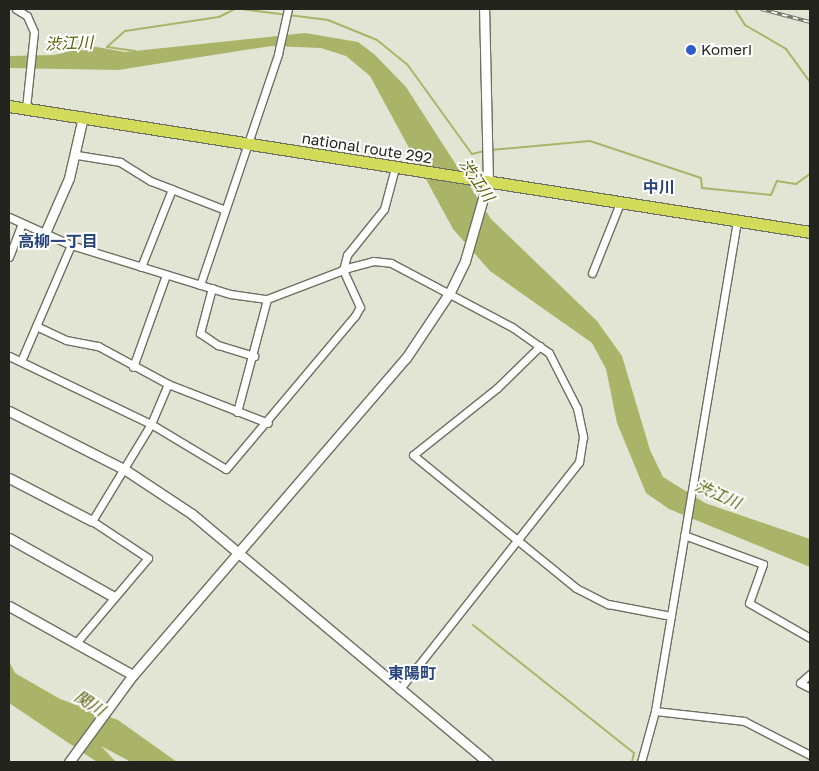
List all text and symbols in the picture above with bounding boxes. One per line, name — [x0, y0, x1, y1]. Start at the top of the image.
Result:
water label: 渋江川 — [45, 33, 93, 53]
place label: Komeri — [701, 41, 752, 59]
marker: Komeri — [685, 44, 697, 56]
street label: national route 292 — [301, 129, 433, 167]
water label: 渋江川 — [456, 155, 498, 205]
district label: 中川 — [643, 177, 675, 197]
district label: 高柳一丁目 — [18, 231, 98, 251]
water label: 渋江川 — [692, 475, 744, 513]
district label: 東陽町 — [388, 663, 436, 683]
water label: 関川 — [71, 686, 109, 720]

